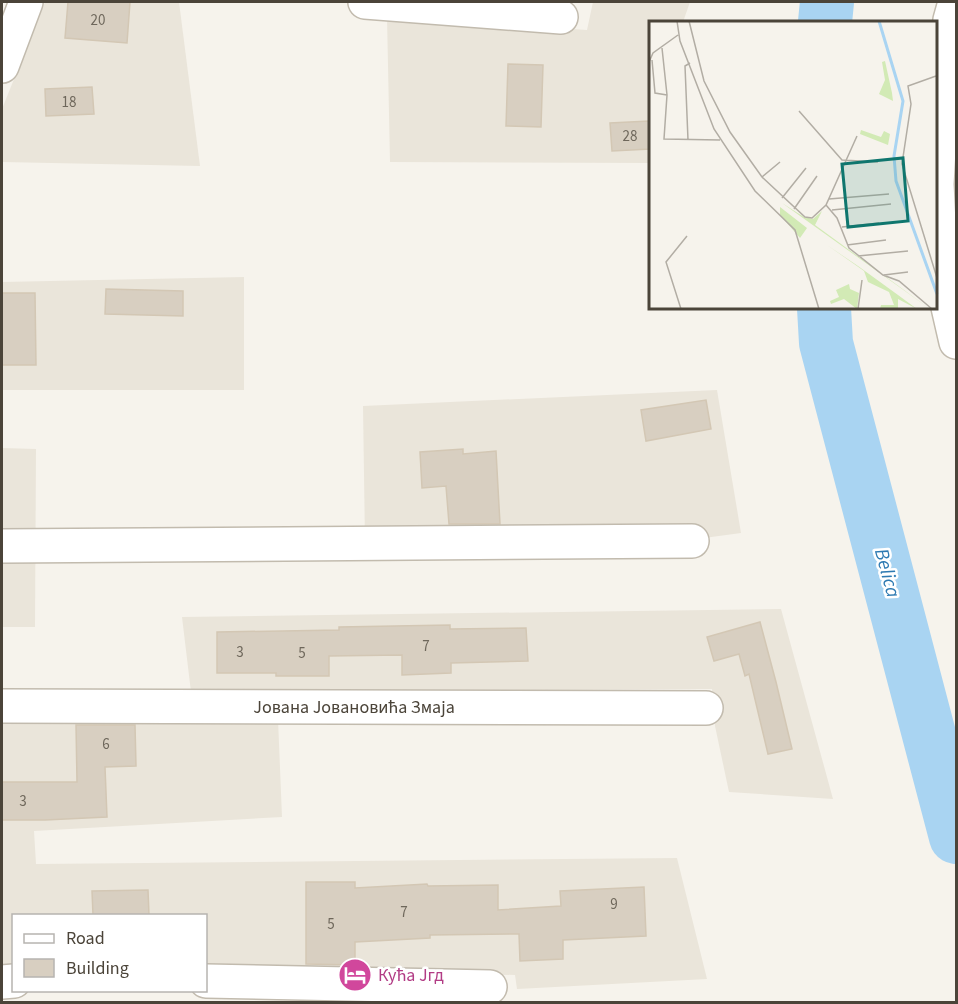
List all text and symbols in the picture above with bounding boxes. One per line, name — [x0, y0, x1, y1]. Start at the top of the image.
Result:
house number: 20 — [91, 10, 105, 31]
inset map — [649, 21, 937, 309]
house number: 18 — [62, 92, 76, 113]
house number: 28 — [623, 126, 637, 147]
water label: Belica — [867, 545, 907, 601]
house number: 7 — [422, 636, 430, 657]
house number: 3 — [236, 642, 244, 663]
house number: 5 — [298, 643, 306, 664]
street label: Јована Јовановића Змаја — [253, 695, 455, 720]
house number: 6 — [102, 734, 110, 755]
house number: 3 — [19, 791, 27, 812]
house number: 9 — [610, 894, 618, 915]
house number: 7 — [400, 902, 408, 923]
legend — [12, 914, 207, 992]
house number: 5 — [327, 914, 335, 935]
text: Road — [66, 926, 105, 951]
text: Building — [66, 956, 129, 981]
hotel icon: Кућа Јгд — [337, 957, 373, 993]
place label: Кућа Јгд — [378, 963, 444, 988]

